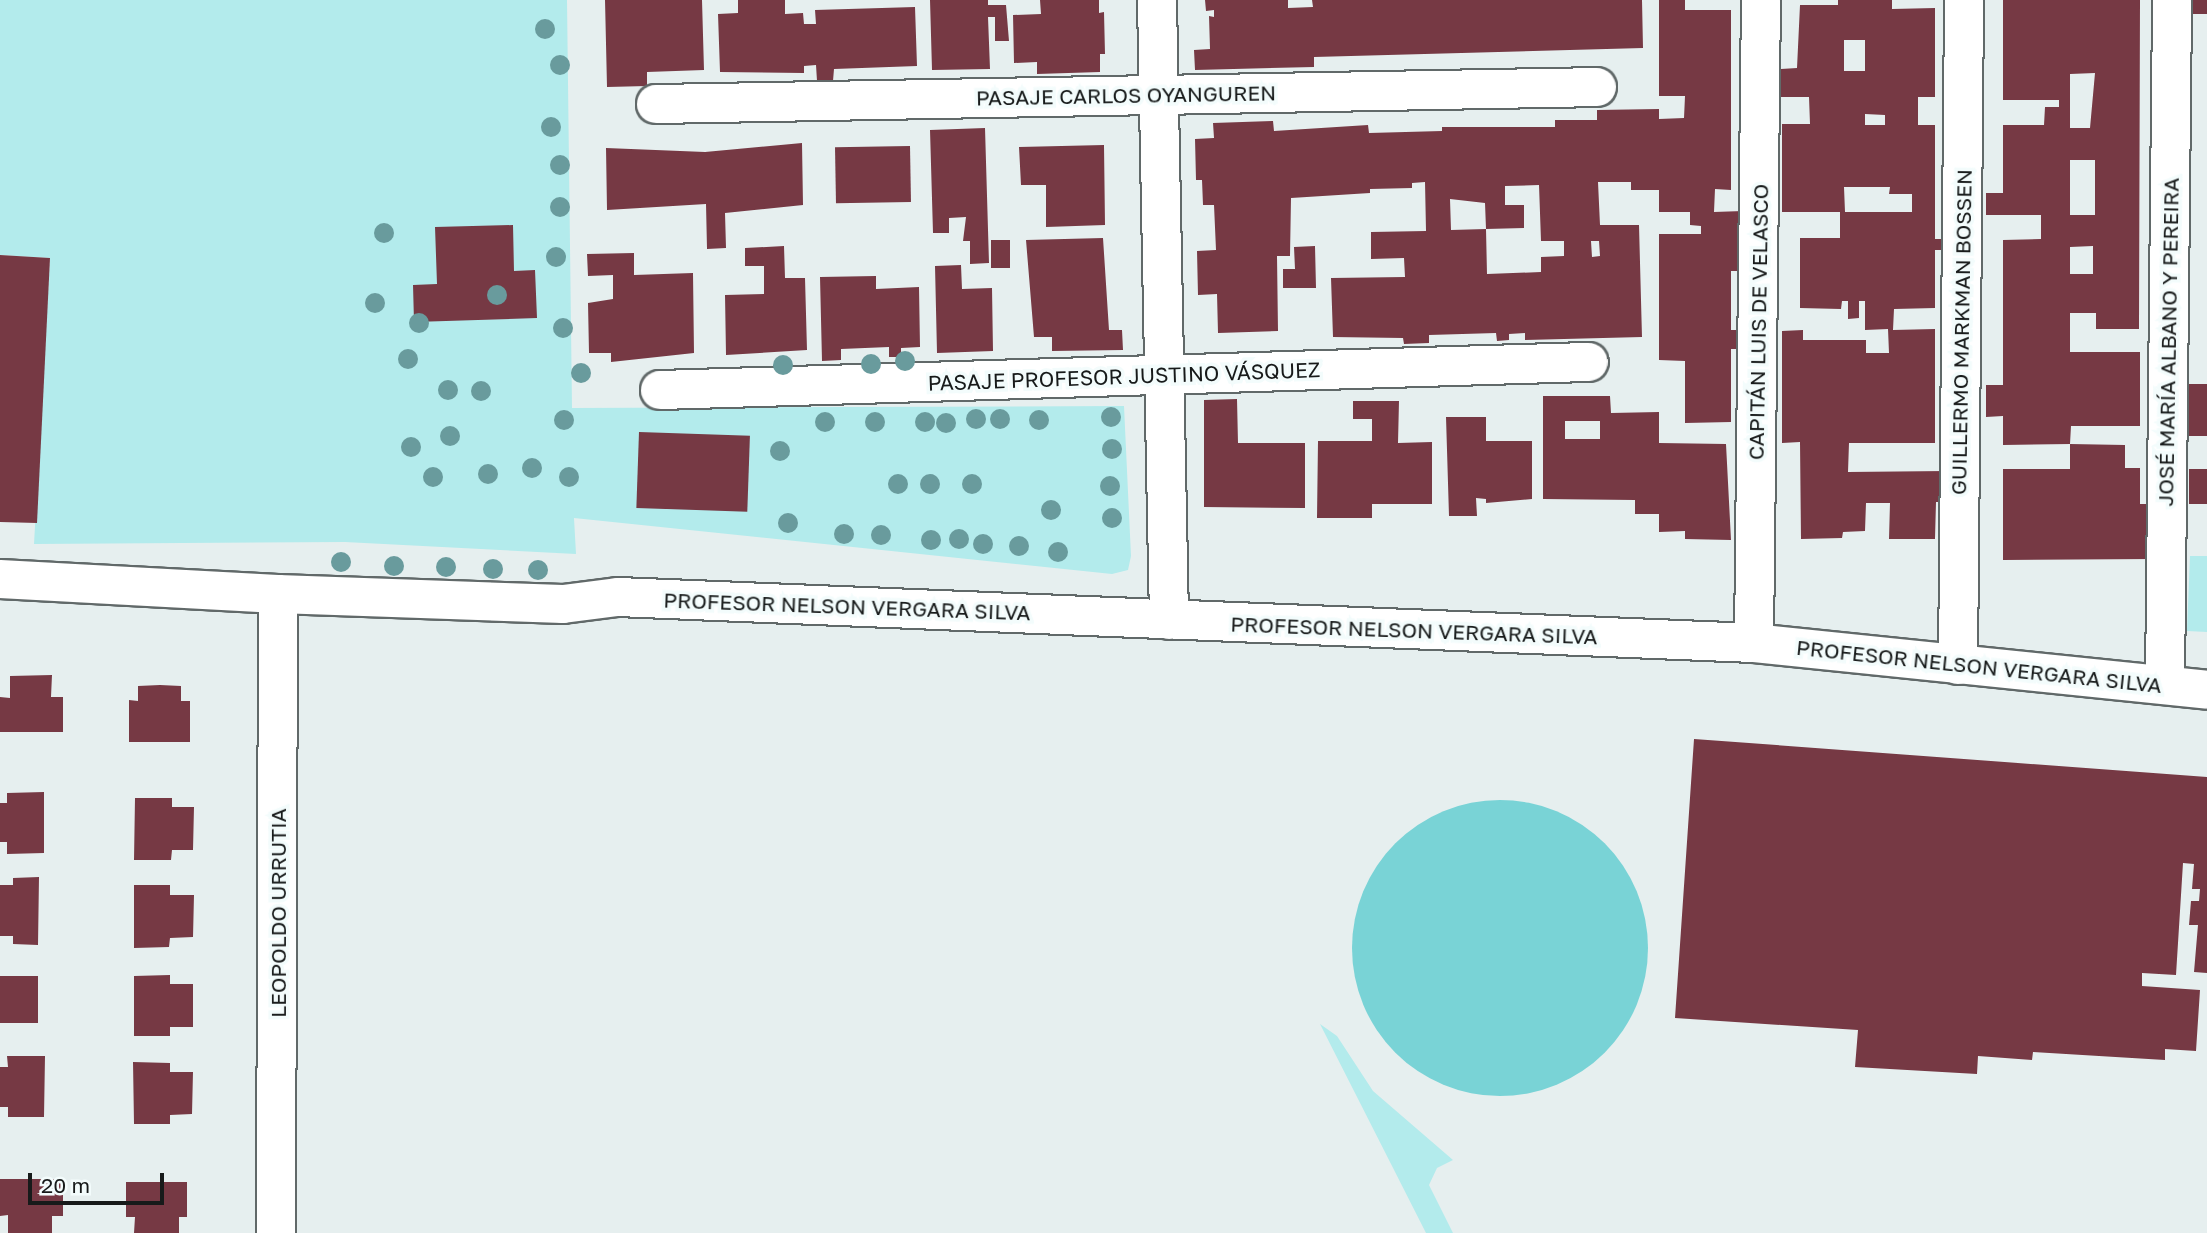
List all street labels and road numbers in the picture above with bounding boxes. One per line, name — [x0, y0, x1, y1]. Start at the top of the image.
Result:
street label: PASAJE CARLOS OYANGUREN — [976, 80, 1276, 110]
street label: GUILLERMO MARKMAN BOSSEN — [1946, 169, 1976, 495]
street label: JOSÉ MARÍA ALBANO Y PEREIRA — [2153, 177, 2183, 507]
street label: CAPITÁN LUIS DE VELASCO — [1743, 184, 1773, 460]
street label: PASAJE PROFESOR JUSTINO VÁSQUEZ — [927, 357, 1321, 395]
street label: PROFESOR NELSON VERGARA SILVA — [663, 587, 1031, 625]
street label: PROFESOR NELSON VERGARA SILVA — [1230, 611, 1598, 649]
street label: PROFESOR NELSON VERGARA SILVA — [1795, 634, 2163, 698]
street label: LEOPOLDO URRUTIA — [265, 808, 291, 1018]

